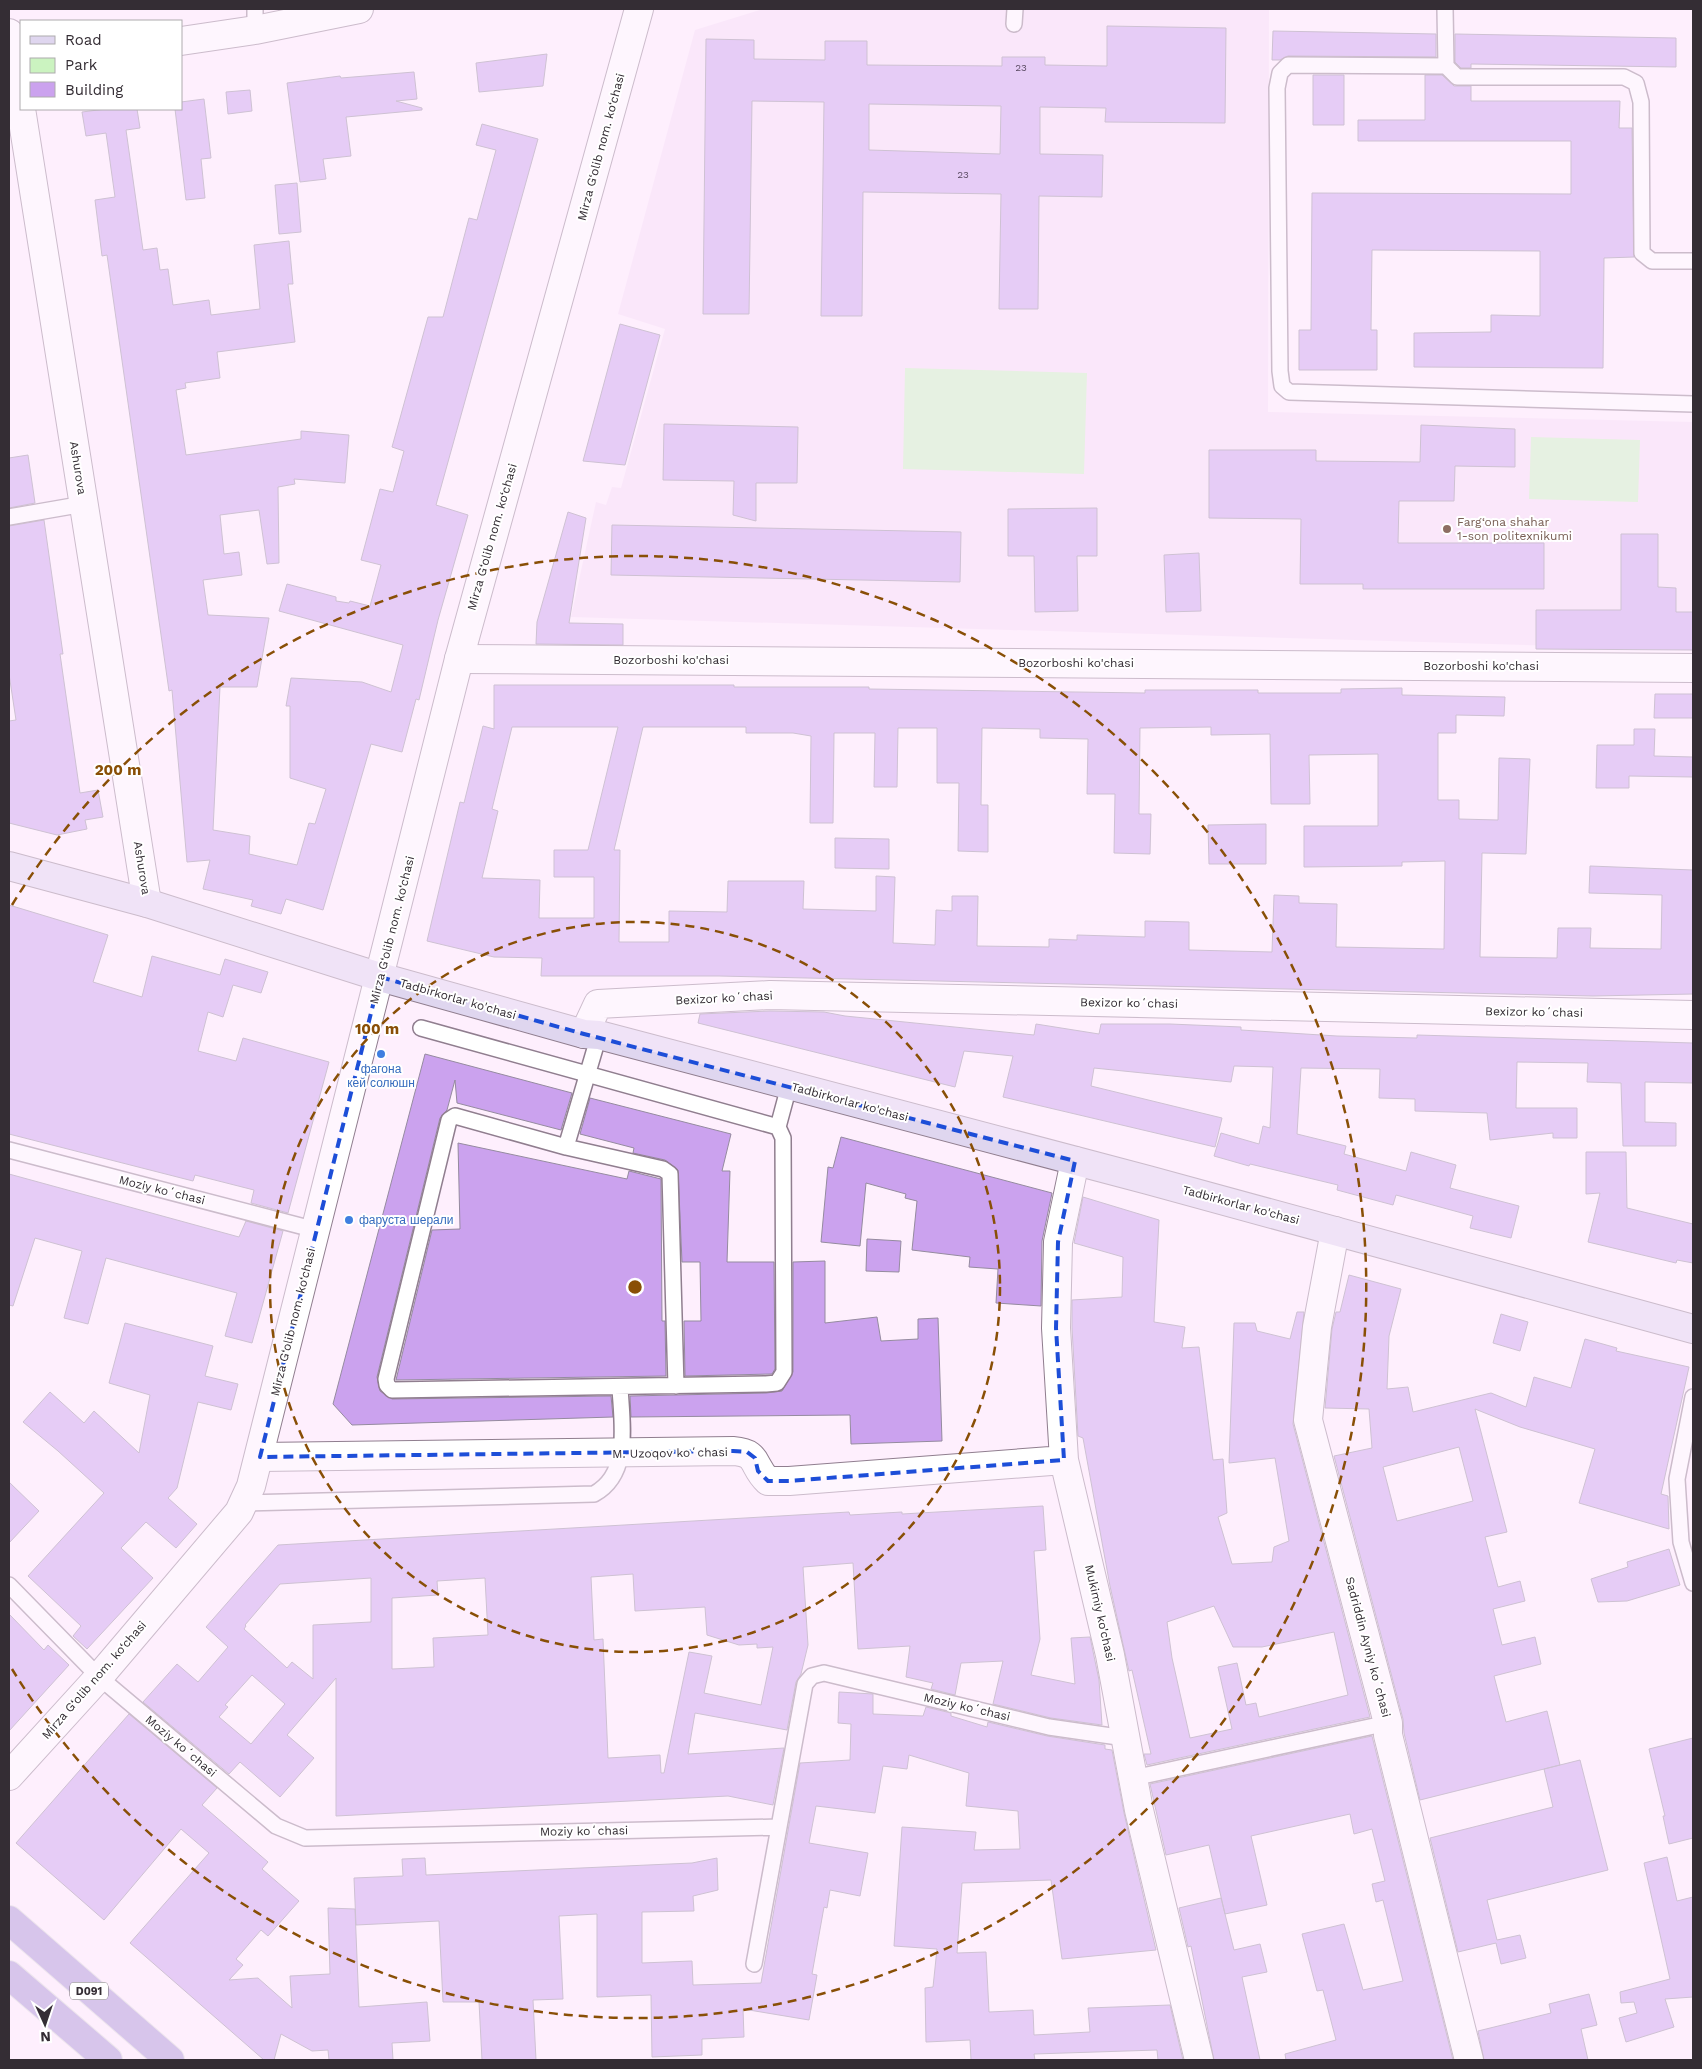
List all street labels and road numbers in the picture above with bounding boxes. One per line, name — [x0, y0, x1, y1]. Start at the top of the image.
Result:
street label: Mirza G‘olib nom. ko‘chasi — [575, 72, 627, 222]
street label: Ashurova — [67, 440, 89, 496]
street label: Mirza G‘olib nom. ko‘chasi — [464, 462, 520, 612]
street label: Bozorboshi ko'chasi — [613, 653, 729, 667]
street label: Bozorboshi ko'chasi — [1018, 656, 1134, 670]
street label: Bozorboshi ko'chasi — [1423, 659, 1539, 673]
street label: Ashurova — [131, 840, 153, 896]
street label: Mirza G‘olib nom. ko‘chasi — [367, 855, 417, 1005]
street label: Tadbirkorlar ko'chasi — [398, 976, 518, 1022]
street label: Bexizor koʻchasi — [675, 988, 773, 1008]
street label: Bexizor koʻchasi — [1080, 995, 1178, 1011]
street label: Bexizor koʻchasi — [1485, 1004, 1583, 1020]
street label: Tadbirkorlar ko'chasi — [790, 1080, 910, 1124]
street label: Moziy koʻchasi — [117, 1173, 207, 1207]
street label: Tadbirkorlar ko'chasi — [1181, 1183, 1301, 1227]
street label: Mirza G‘olib nom. ko‘chasi — [268, 1247, 318, 1397]
street label: M. Uzoqov koʻchasi — [612, 1445, 728, 1461]
street label: Mukimiy ko'chasi — [1082, 1563, 1118, 1663]
street label: Sadriddin Ayniy koʻchasi — [1342, 1575, 1394, 1719]
street label: Mirza G‘olib nom. ko‘chasi — [39, 1618, 149, 1742]
street label: Moziy koʻchasi — [922, 1690, 1012, 1724]
street label: Moziy koʻchasi — [143, 1712, 219, 1780]
street label: Moziy koʻchasi — [540, 1823, 628, 1839]
road number: D091 — [70, 1982, 108, 2000]

